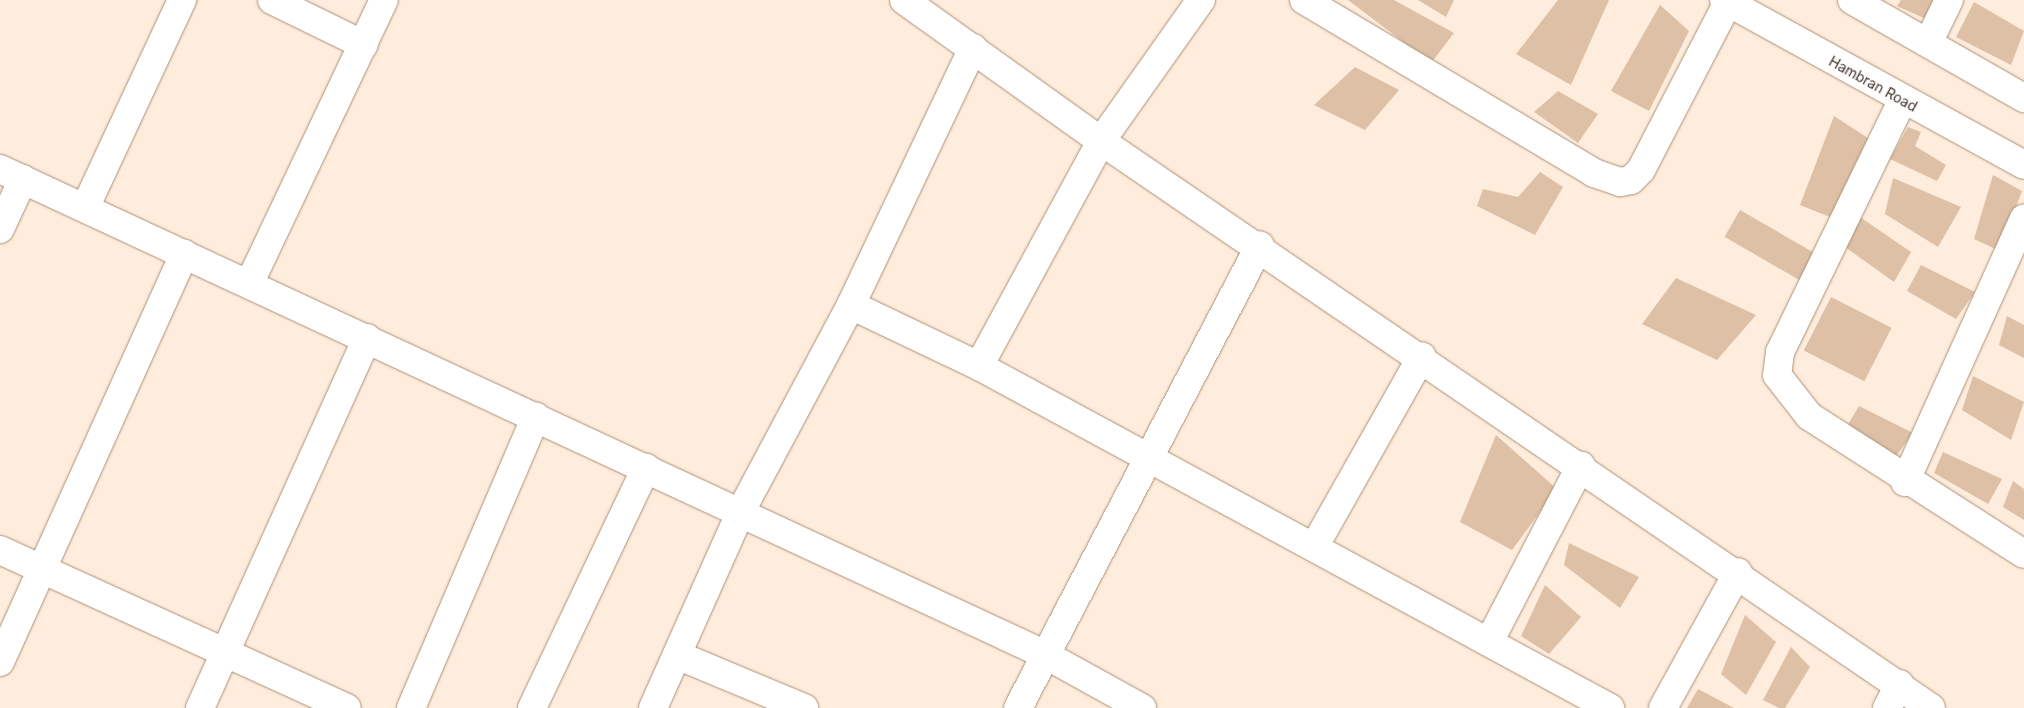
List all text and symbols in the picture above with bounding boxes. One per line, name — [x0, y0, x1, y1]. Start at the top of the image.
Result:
street label: Hambran Road — [1826, 53, 1920, 115]

